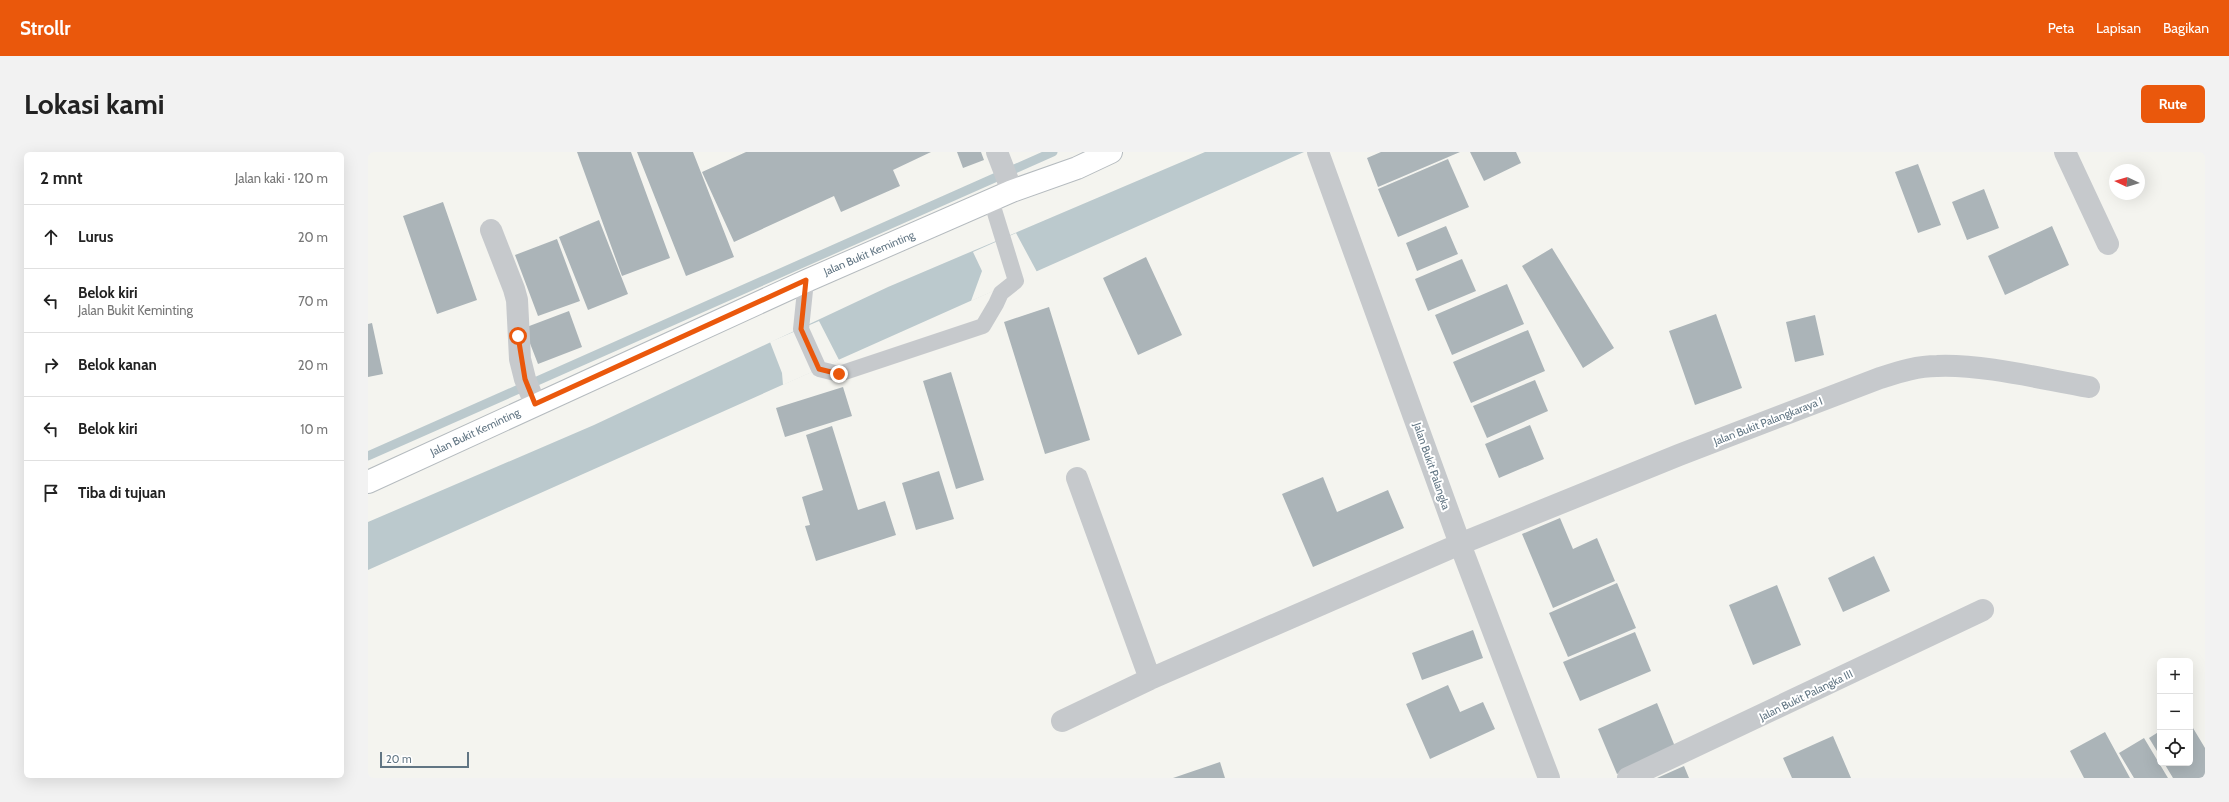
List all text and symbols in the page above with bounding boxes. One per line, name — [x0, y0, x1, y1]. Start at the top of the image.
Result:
text: Strollr — [20, 17, 71, 40]
text: Peta — [2048, 19, 2074, 37]
text: Lapisan — [2096, 19, 2141, 37]
text: Bagikan — [2163, 19, 2209, 37]
button: Rute — [2141, 85, 2205, 123]
text: Lokasi kami — [24, 87, 164, 121]
north arrow — [2109, 164, 2145, 200]
text: 2 mnt — [40, 168, 83, 188]
text: Jalan kaki · 120 m — [235, 170, 328, 186]
icon: ahead — [40, 226, 62, 248]
street label: Jalan Bukit Keminting — [821, 227, 917, 279]
text: Lurus — [78, 228, 113, 246]
text: 20 m — [298, 229, 328, 245]
text: Belok kiri — [78, 284, 138, 302]
icon: left — [40, 290, 62, 312]
text: 70 m — [298, 293, 328, 309]
text: Jalan Bukit Keminting — [78, 302, 193, 318]
route start — [509, 327, 527, 345]
icon: right — [40, 354, 62, 376]
text: Belok kanan — [78, 356, 157, 374]
text: 20 m — [298, 357, 328, 373]
route end — [830, 365, 848, 383]
street label: Jalan Bukit Palangkaraya I — [1711, 394, 1825, 449]
street label: Jalan Bukit Keminting — [427, 405, 523, 459]
icon: left — [40, 418, 62, 440]
text: Belok kiri — [78, 420, 138, 438]
street label: Jalan Bukit Palangka — [1410, 420, 1454, 512]
text: 10 m — [300, 421, 328, 437]
icon: arrive — [40, 482, 62, 504]
text: Tiba di tujuan — [78, 484, 166, 502]
map controls — [2157, 658, 2193, 766]
button: + — [2157, 658, 2193, 694]
street label: Jalan Bukit Palangka III — [1756, 666, 1855, 724]
button: − — [2157, 694, 2193, 730]
button: locate — [2157, 730, 2193, 766]
scale bar — [380, 750, 469, 769]
text: 20 m — [386, 752, 412, 766]

